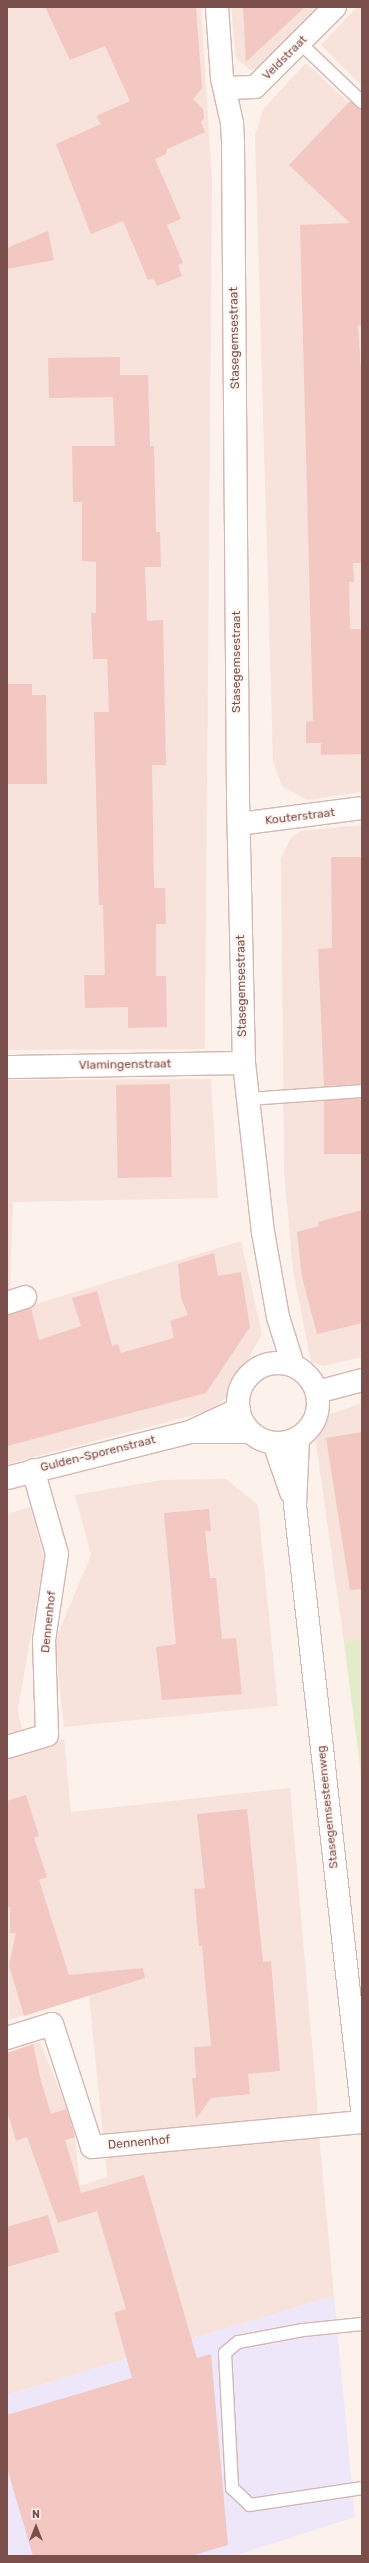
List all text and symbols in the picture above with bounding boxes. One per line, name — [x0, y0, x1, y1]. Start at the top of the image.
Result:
street label: Veldstraat — [260, 33, 310, 83]
street label: Stasegemsestraat — [227, 287, 243, 389]
street label: Stasegemsestraat — [230, 611, 244, 713]
street label: Kouterstraat — [264, 806, 336, 828]
street label: Stasegemsestraat — [234, 935, 250, 1037]
street label: Vlamingenstraat — [79, 1057, 171, 1073]
street label: Gulden-Sporenstraat — [39, 1433, 157, 1475]
street label: Dennenhof — [39, 1590, 59, 1654]
street label: Stasegemsesteenweg — [314, 1745, 342, 1869]
street label: Dennenhof — [107, 2133, 171, 2153]
north arrow — [16, 2507, 56, 2547]
text: N — [32, 2508, 40, 2521]

